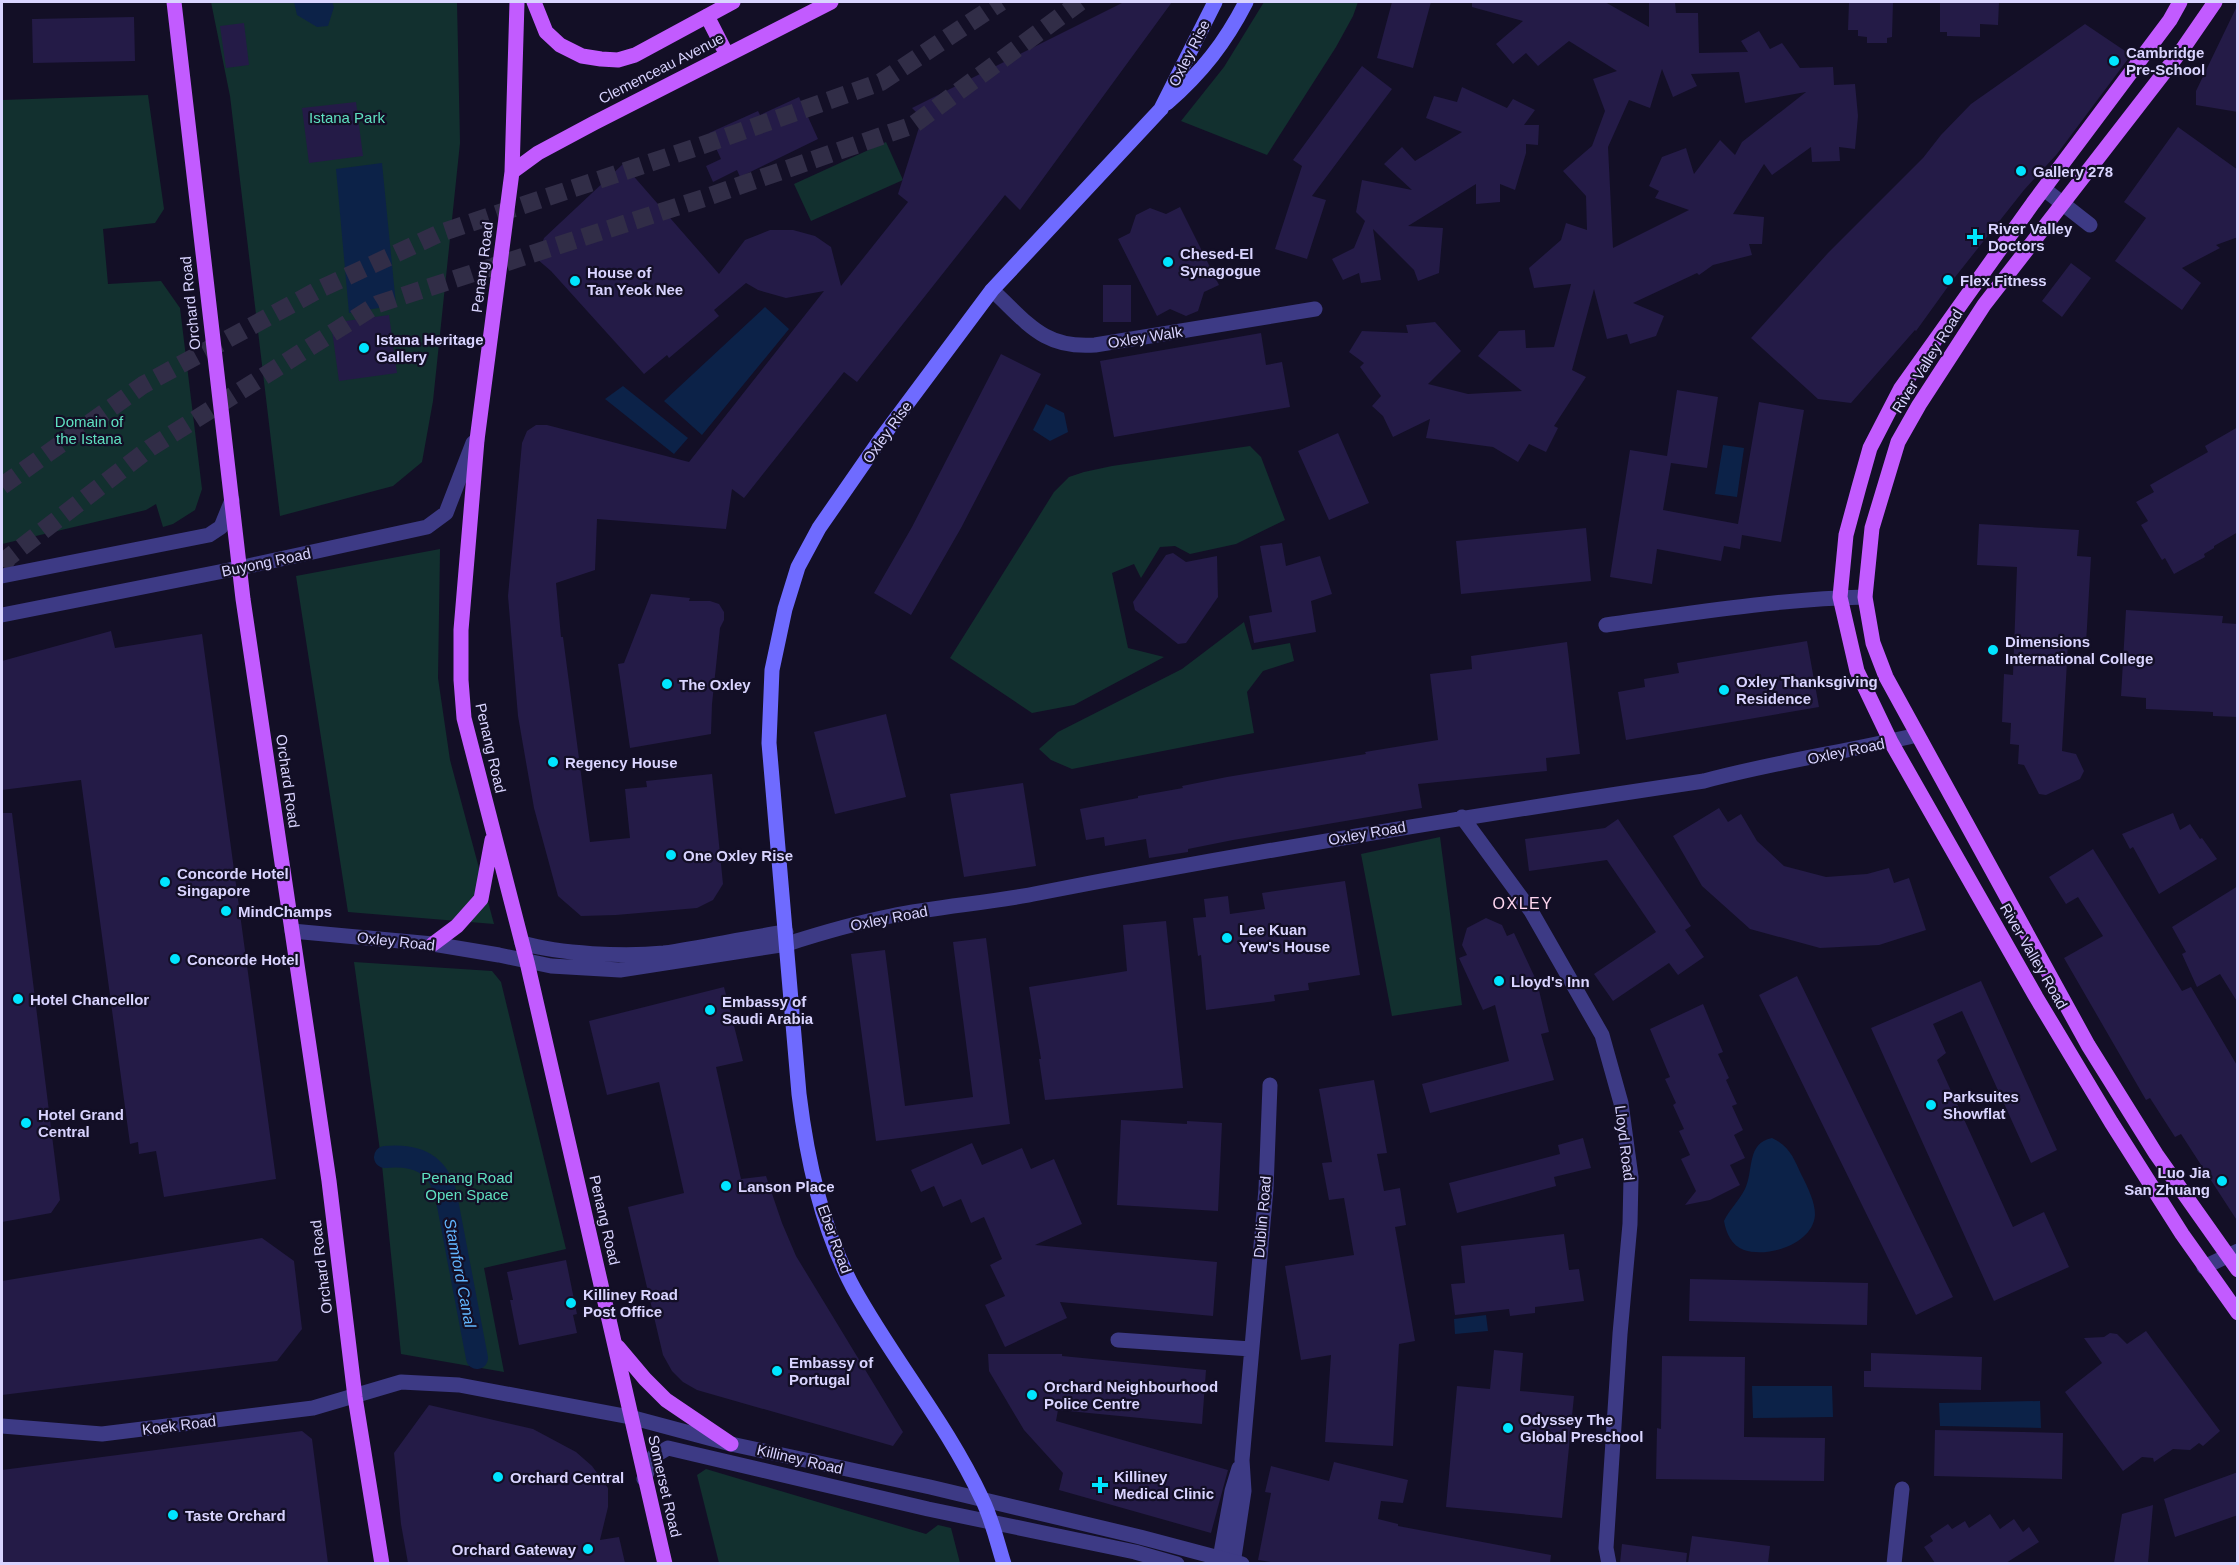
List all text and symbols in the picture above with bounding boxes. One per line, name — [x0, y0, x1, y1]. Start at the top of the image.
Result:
street label: Oxley Rise — [1165, 17, 1213, 89]
street label: Clemenceau Avenue — [596, 29, 726, 107]
place label: Cambridge Pre-School — [2126, 44, 2205, 78]
marker: Cambridge Pre-School — [2107, 54, 2121, 68]
park label: Istana Park — [309, 109, 385, 126]
place label: Gallery 278 — [2033, 163, 2113, 180]
marker: Gallery 278 — [2014, 164, 2028, 178]
street label: Penang Road — [468, 220, 496, 314]
place label: River Valley Doctors — [1988, 220, 2073, 254]
marker: River Valley Doctors — [1966, 228, 1984, 246]
place label: Chesed-El Synagogue — [1180, 245, 1261, 279]
street label: Orchard Road — [177, 255, 203, 351]
marker: Chesed-El Synagogue — [1161, 255, 1175, 269]
place label: House of Tan Yeok Nee — [587, 264, 683, 298]
place label: Flex Fitness — [1960, 272, 2047, 289]
marker: Flex Fitness — [1941, 273, 1955, 287]
marker: House of Tan Yeok Nee — [568, 274, 582, 288]
street label: River Valley Road — [1888, 306, 1966, 416]
street label: Oxley Walk — [1106, 323, 1184, 351]
place label: Istana Heritage Gallery — [376, 331, 484, 365]
marker: Istana Heritage Gallery — [357, 341, 371, 355]
street label: Oxley Rise — [859, 398, 915, 466]
park label: Domain of the Istana — [55, 413, 124, 447]
street label: Buyong Road — [220, 544, 312, 580]
place label: Dimensions International College — [2005, 633, 2153, 667]
marker: Dimensions International College — [1986, 643, 2000, 657]
place label: Oxley Thanksgiving Residence — [1736, 673, 1878, 707]
place label: The Oxley — [679, 676, 751, 693]
marker: The Oxley — [660, 677, 674, 691]
marker: Oxley Thanksgiving Residence — [1717, 683, 1731, 697]
street label: Penang Road — [472, 701, 510, 795]
street label: Orchard Road — [273, 733, 303, 829]
street label: Oxley Road — [1806, 735, 1886, 767]
place label: Regency House — [565, 754, 678, 771]
marker: Regency House — [546, 755, 560, 769]
street label: Oxley Road — [1327, 818, 1407, 848]
place label: One Oxley Rise — [683, 847, 793, 864]
marker: One Oxley Rise — [664, 848, 678, 862]
place label: Concorde Hotel Singapore — [177, 865, 289, 899]
marker: Concorde Hotel Singapore — [158, 875, 172, 889]
district label: OXLEY — [1493, 895, 1553, 912]
street label: River Valley Road — [1997, 900, 2071, 1012]
street label: Oxley Road — [849, 902, 929, 934]
place label: MindChamps — [238, 903, 332, 920]
marker: MindChamps — [219, 904, 233, 918]
place label: Lee Kuan Yew's House — [1239, 921, 1330, 955]
street label: Oxley Road — [356, 928, 436, 954]
marker: Lee Kuan Yew's House — [1220, 931, 1234, 945]
place label: Concorde Hotel — [187, 951, 299, 968]
marker: Concorde Hotel — [168, 952, 182, 966]
place label: Lloyd's Inn — [1511, 973, 1590, 990]
marker: Lloyd's Inn — [1492, 974, 1506, 988]
place label: Hotel Chancellor — [30, 991, 149, 1008]
marker: Hotel Chancellor — [11, 992, 25, 1006]
place label: Embassy of Saudi Arabia — [722, 993, 814, 1027]
marker: Embassy of Saudi Arabia — [703, 1003, 717, 1017]
place label: Parksuites Showflat — [1943, 1088, 2019, 1122]
marker: Parksuites Showflat — [1924, 1098, 1938, 1112]
street label: Lloyd Road — [1612, 1104, 1638, 1182]
place label: Hotel Grand Central — [38, 1106, 124, 1140]
marker: Hotel Grand Central — [19, 1116, 33, 1130]
place label: Luo Jia San Zhuang — [2124, 1164, 2211, 1198]
park label: Penang Road Open Space — [421, 1169, 513, 1203]
street label: Penang Road — [586, 1173, 624, 1267]
marker: Luo Jia San Zhuang — [2215, 1174, 2229, 1188]
street label: Dublin Road — [1250, 1175, 1274, 1259]
place label: Lanson Place — [738, 1178, 835, 1195]
marker: Lanson Place — [719, 1179, 733, 1193]
street label: Eber Road — [815, 1202, 855, 1276]
water label: Stamford Canal — [441, 1217, 479, 1330]
street label: Orchard Road — [307, 1219, 335, 1315]
place label: Killiney Road Post Office — [583, 1286, 678, 1320]
marker: Killiney Road Post Office — [564, 1296, 578, 1310]
place label: Embassy of Portugal — [789, 1354, 874, 1388]
marker: Embassy of Portugal — [770, 1364, 784, 1378]
place label: Orchard Neighbourhood Police Centre — [1044, 1378, 1218, 1412]
marker: Orchard Neighbourhood Police Centre — [1025, 1388, 1039, 1402]
place label: Odyssey The Global Preschool — [1520, 1411, 1643, 1445]
street label: Koek Road — [141, 1412, 217, 1438]
marker: Odyssey The Global Preschool — [1501, 1421, 1515, 1435]
street label: Somerset Road — [645, 1433, 685, 1539]
street label: Killiney Road — [755, 1441, 845, 1477]
place label: Killiney Medical Clinic — [1114, 1468, 1214, 1502]
place label: Orchard Central — [510, 1469, 624, 1486]
marker: Orchard Central — [491, 1470, 505, 1484]
marker: Killiney Medical Clinic — [1091, 1476, 1109, 1494]
place label: Taste Orchard — [185, 1507, 286, 1524]
marker: Taste Orchard — [166, 1508, 180, 1522]
place label: Orchard Gateway — [452, 1541, 577, 1558]
marker: Orchard Gateway — [581, 1542, 595, 1556]

